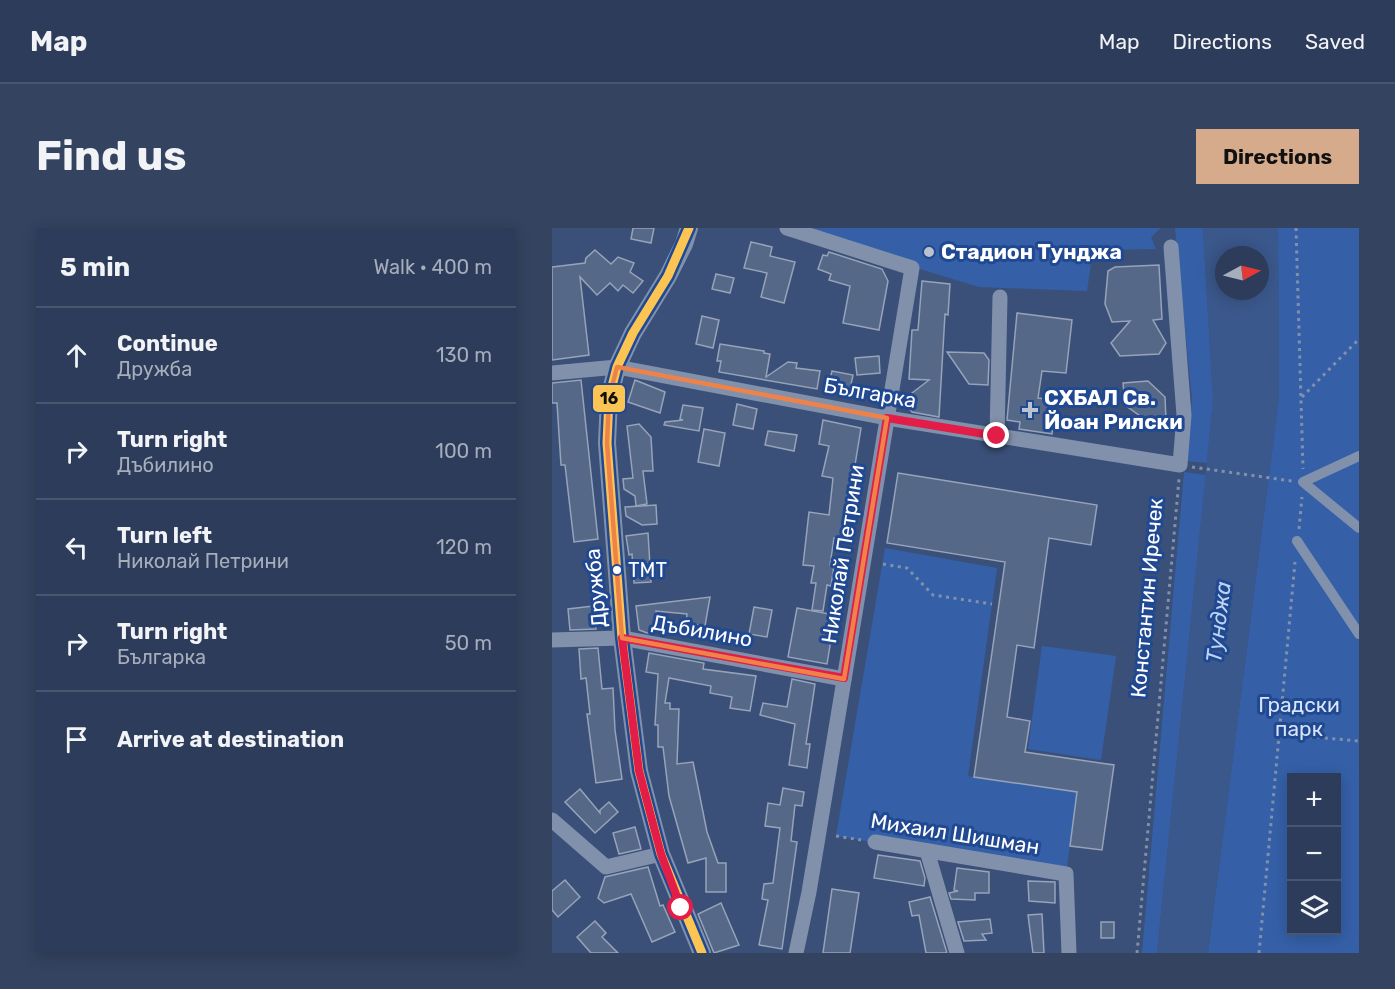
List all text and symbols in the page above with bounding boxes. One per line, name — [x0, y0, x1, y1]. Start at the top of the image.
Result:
text: Map — [30, 25, 87, 58]
text: Map — [1099, 29, 1140, 54]
text: Directions — [1173, 29, 1272, 54]
text: Saved — [1305, 29, 1365, 54]
button: Directions — [1196, 129, 1359, 184]
text: Find us — [36, 131, 187, 181]
place label: Стадион Тунджа — [941, 239, 1122, 264]
marker: Стадион Тунджа — [922, 245, 936, 259]
north arrow — [1215, 246, 1269, 300]
text: 5 min — [60, 252, 130, 283]
text: Walk · 400 m — [373, 255, 492, 279]
text: Continue — [117, 330, 218, 357]
icon: ahead — [60, 339, 93, 372]
text: 130 m — [436, 343, 492, 367]
text: Дружба — [117, 357, 192, 381]
street label: Българка — [822, 372, 918, 413]
line badge: 16 — [592, 384, 626, 413]
place label: СХБАЛ Св. Йоан Рилски — [1044, 385, 1183, 434]
text: 16 — [600, 389, 618, 408]
marker: СХБАЛ Св. Йоан Рилски — [1021, 401, 1039, 419]
route end — [983, 422, 1009, 448]
text: Turn right — [117, 426, 227, 453]
icon: right — [60, 435, 93, 468]
text: 100 m — [435, 439, 492, 463]
text: Дъбилино — [117, 453, 214, 477]
street label: Николай Петрини — [816, 463, 869, 645]
street label: Константин Иречек — [1125, 497, 1168, 699]
text: Turn left — [117, 522, 212, 549]
icon: left — [60, 531, 93, 564]
text: 120 m — [436, 535, 492, 559]
street label: Дружба — [580, 548, 611, 629]
text: Николай Петрини — [117, 549, 289, 573]
place label: ТМТ — [628, 558, 667, 582]
marker: ТМТ — [611, 564, 623, 576]
water label: Тунджа — [1200, 580, 1237, 664]
street label: Дъбилино — [650, 609, 754, 652]
text: Turn right — [117, 618, 227, 645]
icon: right — [60, 627, 93, 660]
text: 50 m — [445, 631, 492, 655]
text: Българка — [117, 645, 206, 669]
park label: Градски парк — [1258, 692, 1340, 741]
icon: arrive — [60, 723, 93, 756]
text: Arrive at destination — [117, 726, 344, 753]
map controls — [1287, 773, 1341, 935]
button: + — [1287, 773, 1341, 827]
street label: Михаил Шишман — [869, 808, 1041, 859]
button: − — [1287, 827, 1341, 881]
button: layers — [1287, 881, 1341, 935]
route start — [667, 894, 693, 920]

